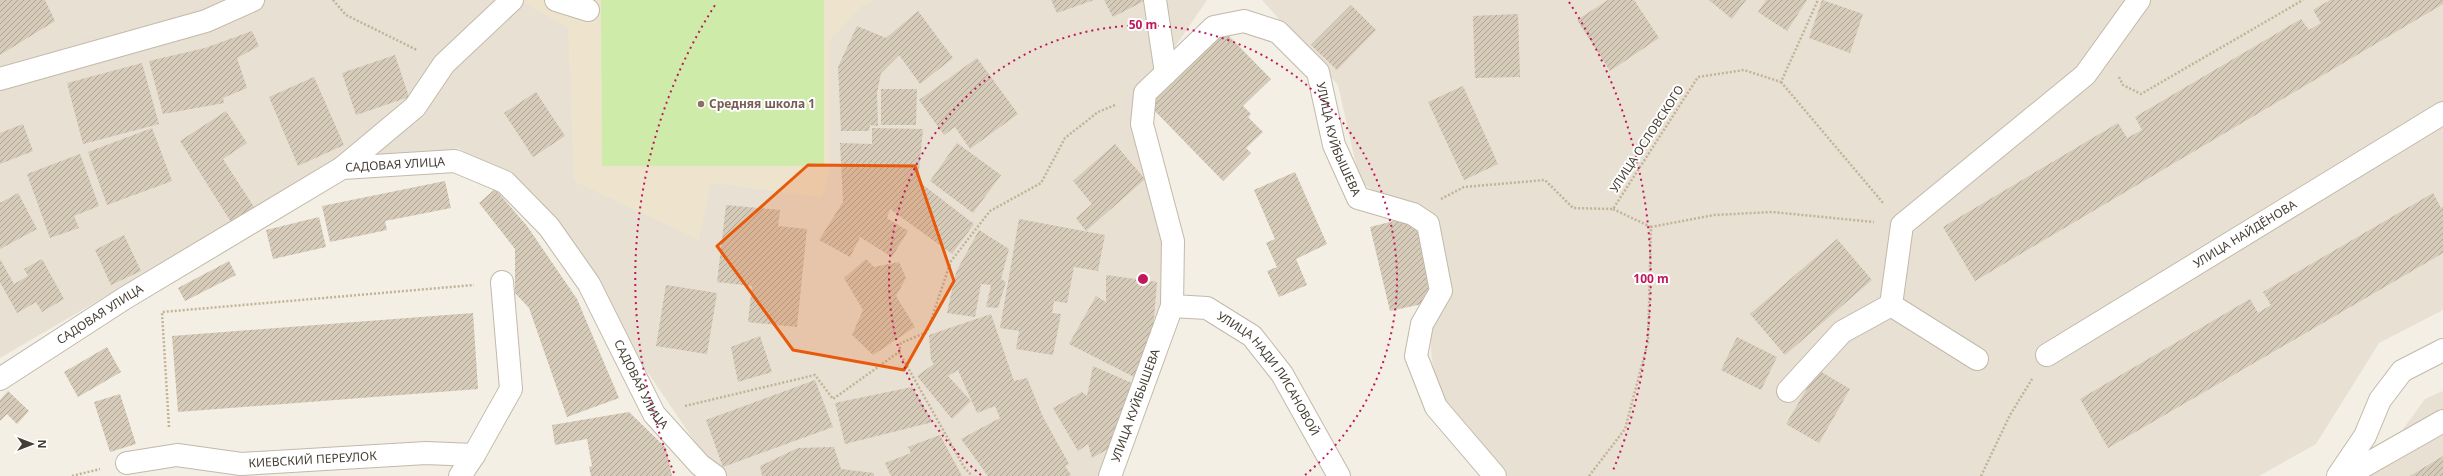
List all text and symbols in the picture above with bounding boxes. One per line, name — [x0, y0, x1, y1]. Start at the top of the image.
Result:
text: 50 m — [1129, 16, 1157, 33]
street label: УЛИЦА КУЙБЫШЕВА — [1312, 80, 1365, 199]
street label: УЛИЦА ОСЛОВСКОГО — [1606, 82, 1688, 196]
place label: Средняя школа 1 — [709, 95, 815, 112]
marker: Средняя школа 1 — [696, 99, 706, 109]
street label: САДОВАЯ УЛИЦА — [345, 153, 446, 176]
street label: УЛИЦА НАЙДЁНОВА — [2190, 195, 2300, 272]
text: 100 m — [1633, 270, 1669, 287]
centre of rings — [1136, 272, 1150, 286]
street label: САДОВАЯ УЛИЦА — [53, 280, 147, 348]
street label: УЛИЦА НАДИ ЛИСАНОВОЙ — [1214, 307, 1324, 439]
street label: САДОВАЯ УЛИЦА — [610, 336, 673, 433]
street label: УЛИЦА КУЙБЫШЕВА — [1107, 346, 1164, 464]
north arrow — [12, 424, 52, 464]
text: N — [35, 440, 50, 448]
street label: КИЕВСКИЙ ПЕРЕУЛОК — [248, 447, 378, 472]

